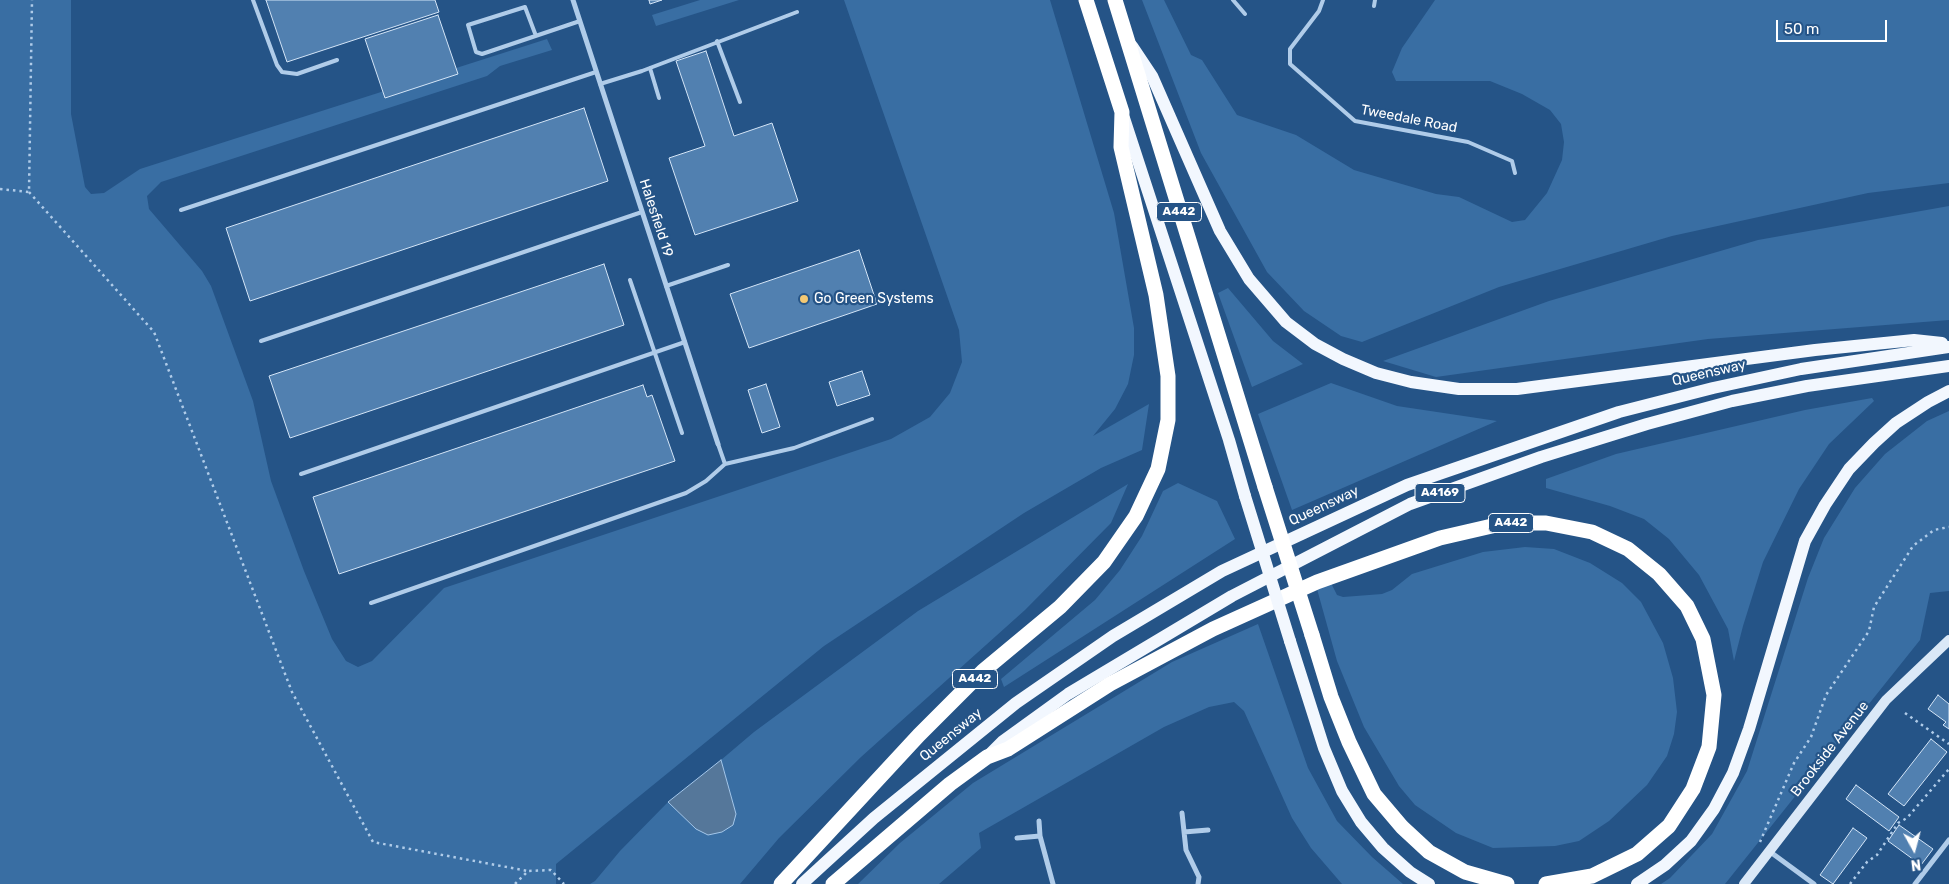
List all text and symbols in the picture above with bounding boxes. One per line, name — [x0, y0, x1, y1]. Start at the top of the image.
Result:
scale bar — [1779, 10, 1890, 42]
text: 50 m — [1784, 20, 1819, 38]
street label: Tweedale Road — [1359, 101, 1459, 137]
street label: Halesfield 19 — [635, 177, 677, 259]
road number: A442 — [1156, 202, 1202, 222]
place label: Go Green Systems — [814, 291, 934, 307]
marker: Go Green Systems — [798, 293, 810, 305]
street label: Queensway — [1670, 356, 1748, 390]
street label: Queensway — [1286, 482, 1362, 530]
road number: A4169 — [1415, 483, 1465, 502]
road number: A442 — [1488, 514, 1534, 532]
road number: A442 — [952, 670, 998, 689]
street label: Brookside Avenue — [1787, 698, 1873, 800]
street label: Queensway — [916, 705, 986, 765]
north arrow — [1889, 824, 1939, 874]
text: N — [1910, 855, 1922, 873]

